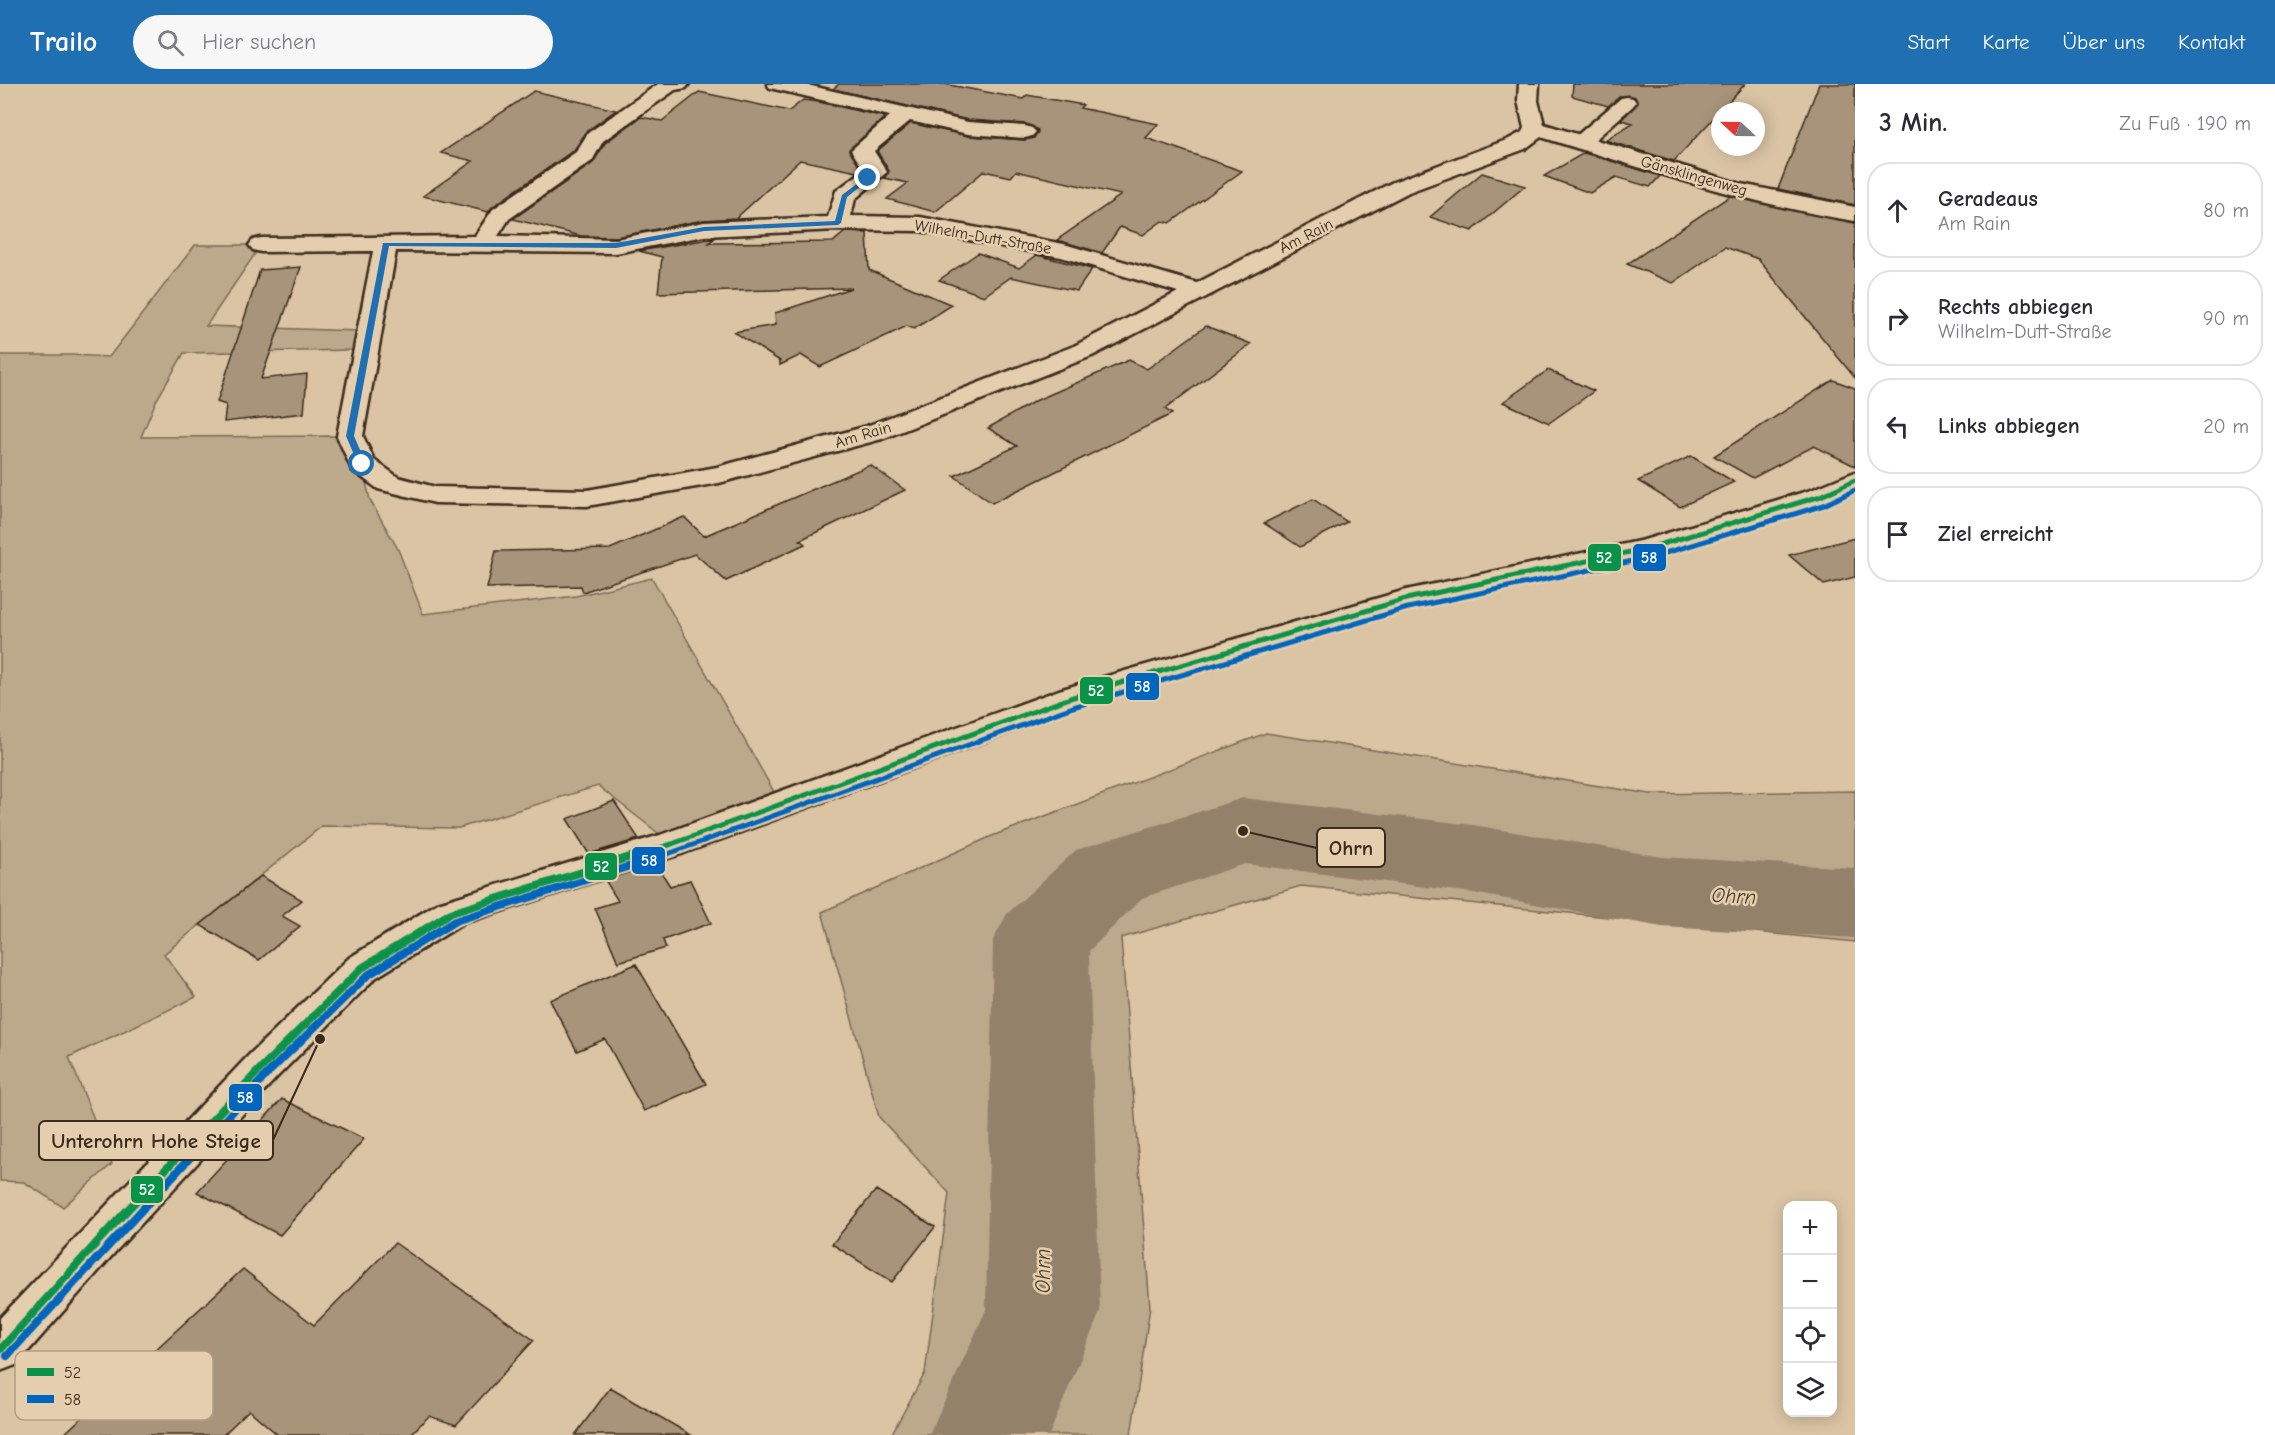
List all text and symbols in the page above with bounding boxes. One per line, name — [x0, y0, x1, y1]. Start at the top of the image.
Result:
search box — [133, 15, 553, 69]
text: Trailo — [30, 26, 97, 58]
icon: search — [154, 26, 187, 59]
text: Hier suchen — [202, 29, 316, 55]
text: Start — [1907, 30, 1950, 54]
text: Karte — [1983, 30, 2029, 54]
text: Über uns — [2062, 30, 2145, 54]
text: Kontakt — [2178, 30, 2245, 54]
north arrow — [1711, 102, 1765, 156]
text: 3 Min. — [1879, 108, 1947, 138]
text: Zu Fuß · 190 m — [2119, 112, 2251, 135]
street label: Gänsklingenweg — [1639, 152, 1749, 200]
route end — [854, 164, 880, 190]
text: Geradeaus — [1938, 186, 2038, 212]
icon: ahead — [1881, 194, 1914, 227]
text: 80 m — [2203, 199, 2249, 222]
text: Am Rain — [1938, 212, 2010, 235]
street label: Am Rain — [1276, 215, 1336, 257]
street label: Wilhelm-Dutt-Straße — [913, 216, 1053, 258]
text: Rechts abbiegen — [1938, 294, 2093, 320]
icon: right — [1881, 302, 1914, 335]
text: 90 m — [2203, 307, 2249, 330]
text: Wilhelm-Dutt-Straße — [1938, 320, 2111, 343]
icon: left — [1881, 410, 1914, 443]
text: Links abbiegen — [1938, 413, 2080, 439]
text: 20 m — [2203, 415, 2249, 438]
street label: Am Rain — [833, 418, 893, 452]
route start — [348, 450, 374, 476]
icon: arrive — [1881, 518, 1914, 551]
text: Ziel erreicht — [1938, 521, 2053, 547]
line badge: 52 — [1587, 543, 1622, 572]
line badge: 58 — [1632, 543, 1667, 572]
text: 52 — [1596, 549, 1612, 567]
text: 58 — [1641, 549, 1657, 567]
line badge: 58 — [1125, 672, 1160, 701]
line badge: 52 — [1079, 676, 1114, 705]
text: 58 — [1134, 678, 1150, 696]
text: 52 — [1088, 682, 1104, 700]
callout: Ohrn — [1317, 828, 1385, 867]
text: Ohrn — [1329, 836, 1373, 860]
line badge: 58 — [631, 846, 666, 875]
line badge: 52 — [584, 852, 618, 881]
text: 58 — [641, 852, 657, 870]
text: 52 — [593, 858, 609, 876]
water label: Ohrn — [1711, 883, 1757, 909]
line badge: 58 — [228, 1083, 263, 1112]
text: 58 — [237, 1089, 253, 1107]
callout: Unterohrn Hohe Steige — [39, 1121, 273, 1160]
text: Unterohrn Hohe Steige — [51, 1129, 261, 1153]
line badge: 52 — [130, 1175, 164, 1204]
text: 52 — [139, 1181, 155, 1199]
map controls — [1783, 1201, 1837, 1417]
button: + — [1783, 1201, 1837, 1255]
water label: Ohrn — [1031, 1249, 1055, 1293]
button: − — [1783, 1255, 1837, 1309]
button: locate — [1783, 1309, 1837, 1363]
legend — [15, 1351, 213, 1420]
button: layers — [1783, 1363, 1837, 1417]
text: 52 — [64, 1364, 81, 1382]
text: 58 — [64, 1391, 81, 1409]

